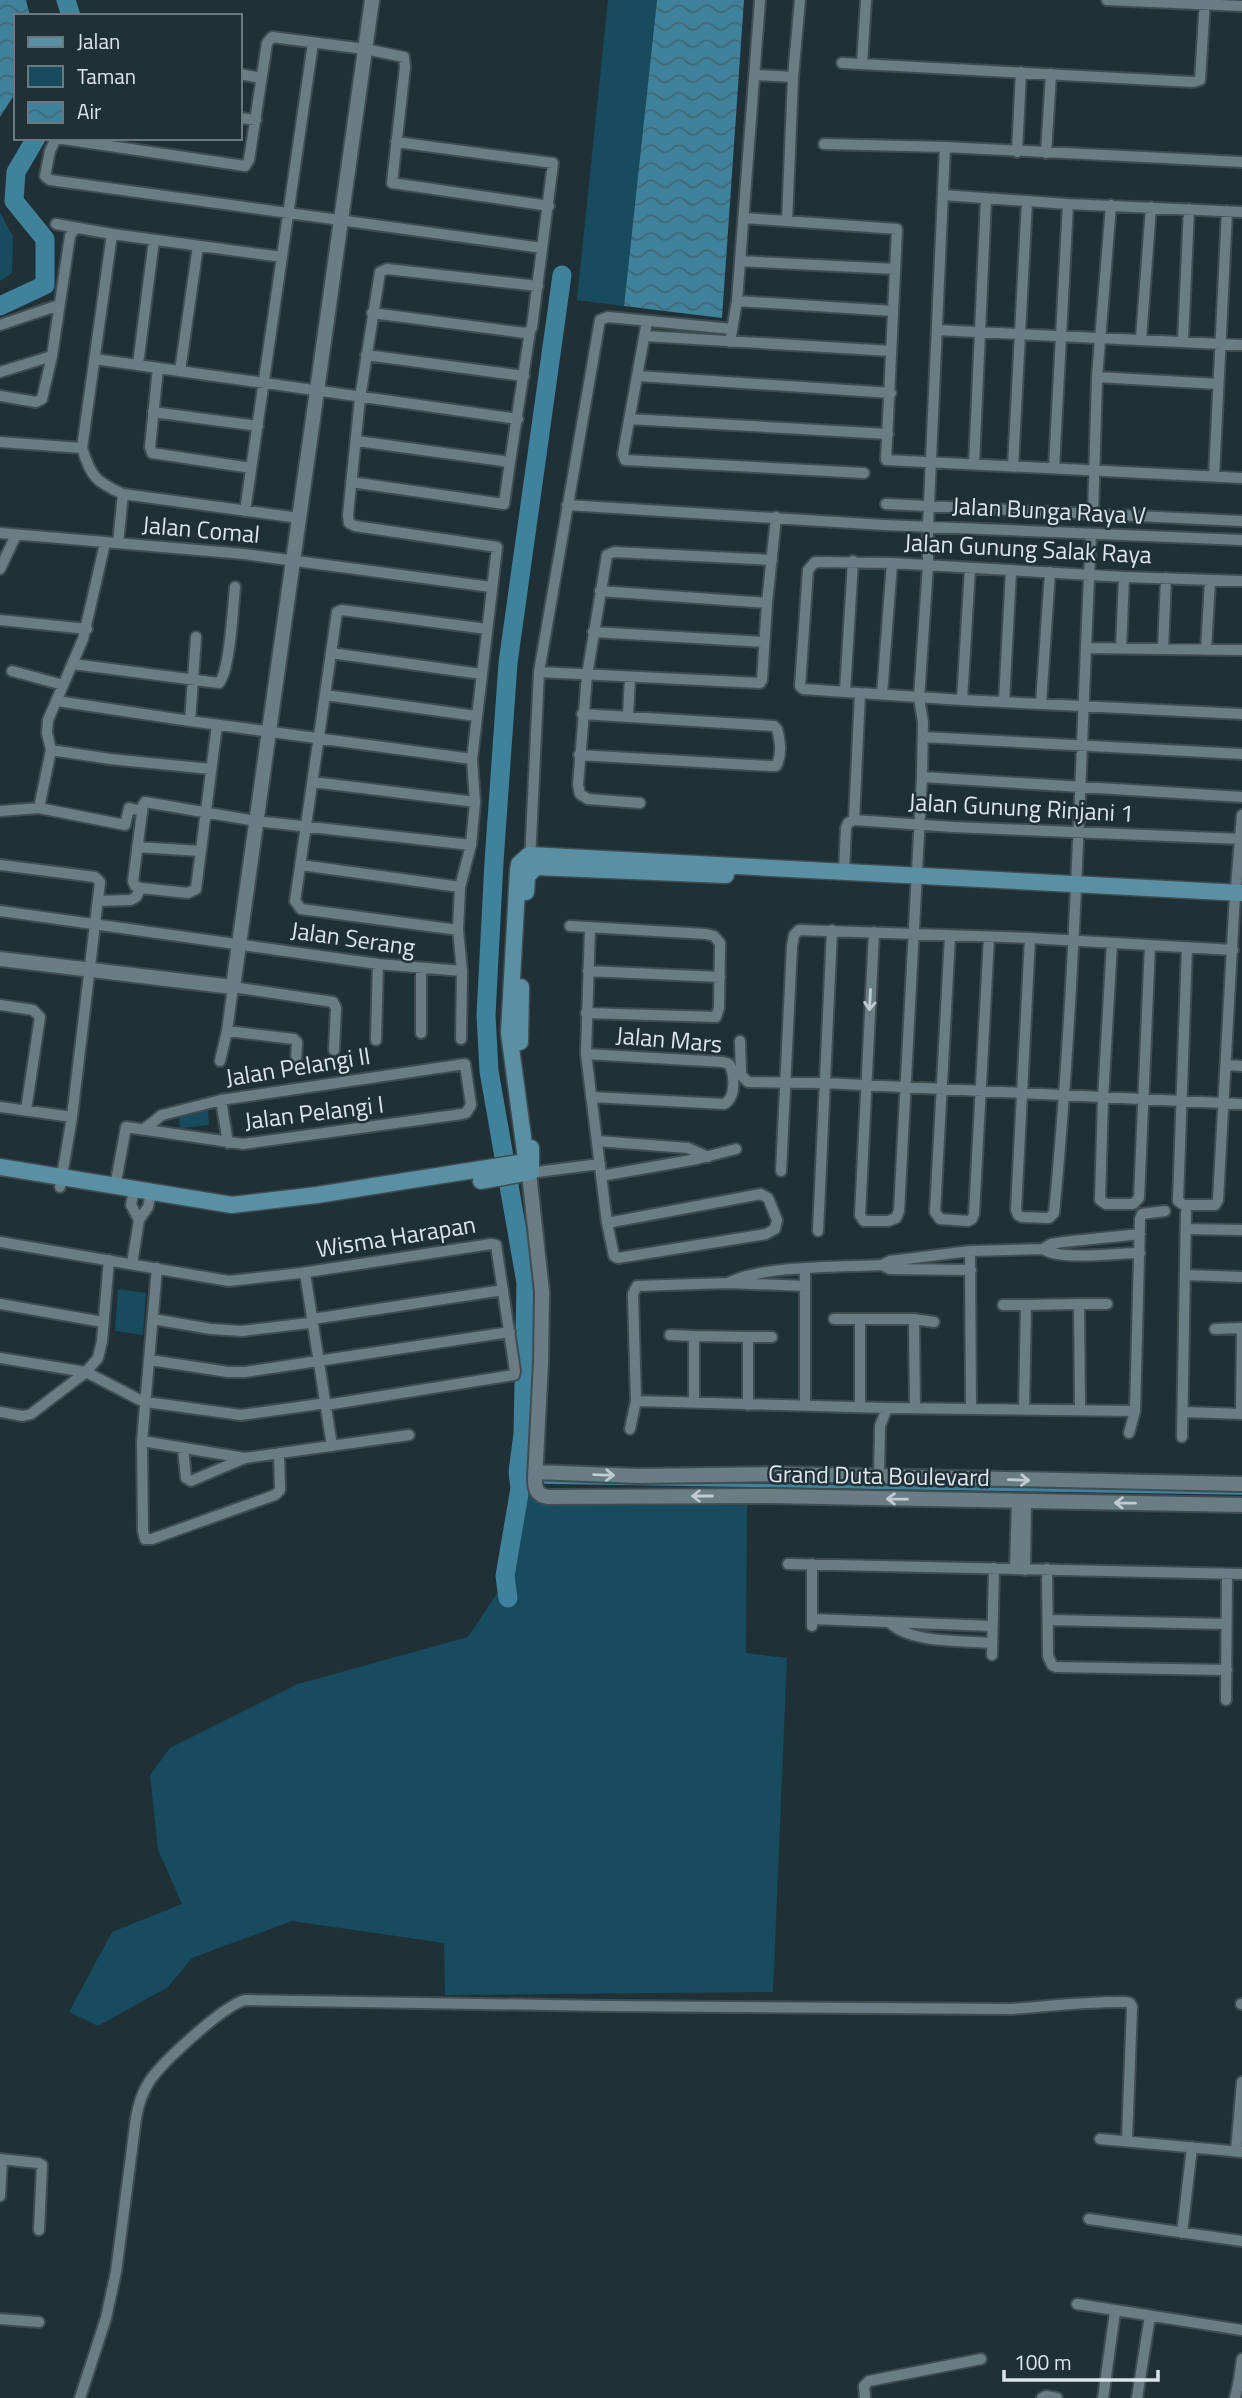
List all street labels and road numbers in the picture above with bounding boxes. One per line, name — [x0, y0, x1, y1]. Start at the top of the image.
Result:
street label: Jalan Bunga Raya V — [951, 487, 1147, 533]
street label: Jalan Comal — [141, 506, 261, 552]
street label: Jalan Gunung Salak Raya — [903, 524, 1153, 572]
street label: Jalan Gunung Rinjani 1 — [908, 783, 1135, 831]
street label: Jalan Serang — [289, 911, 418, 965]
street label: Jalan Mars — [615, 1016, 724, 1062]
street label: Jalan Pelangi II — [223, 1037, 373, 1095]
street label: Jalan Pelangi I — [242, 1086, 386, 1138]
street label: Wisma Harapan — [313, 1206, 478, 1266]
street label: Grand Duta Boulevard — [768, 1455, 990, 1495]

